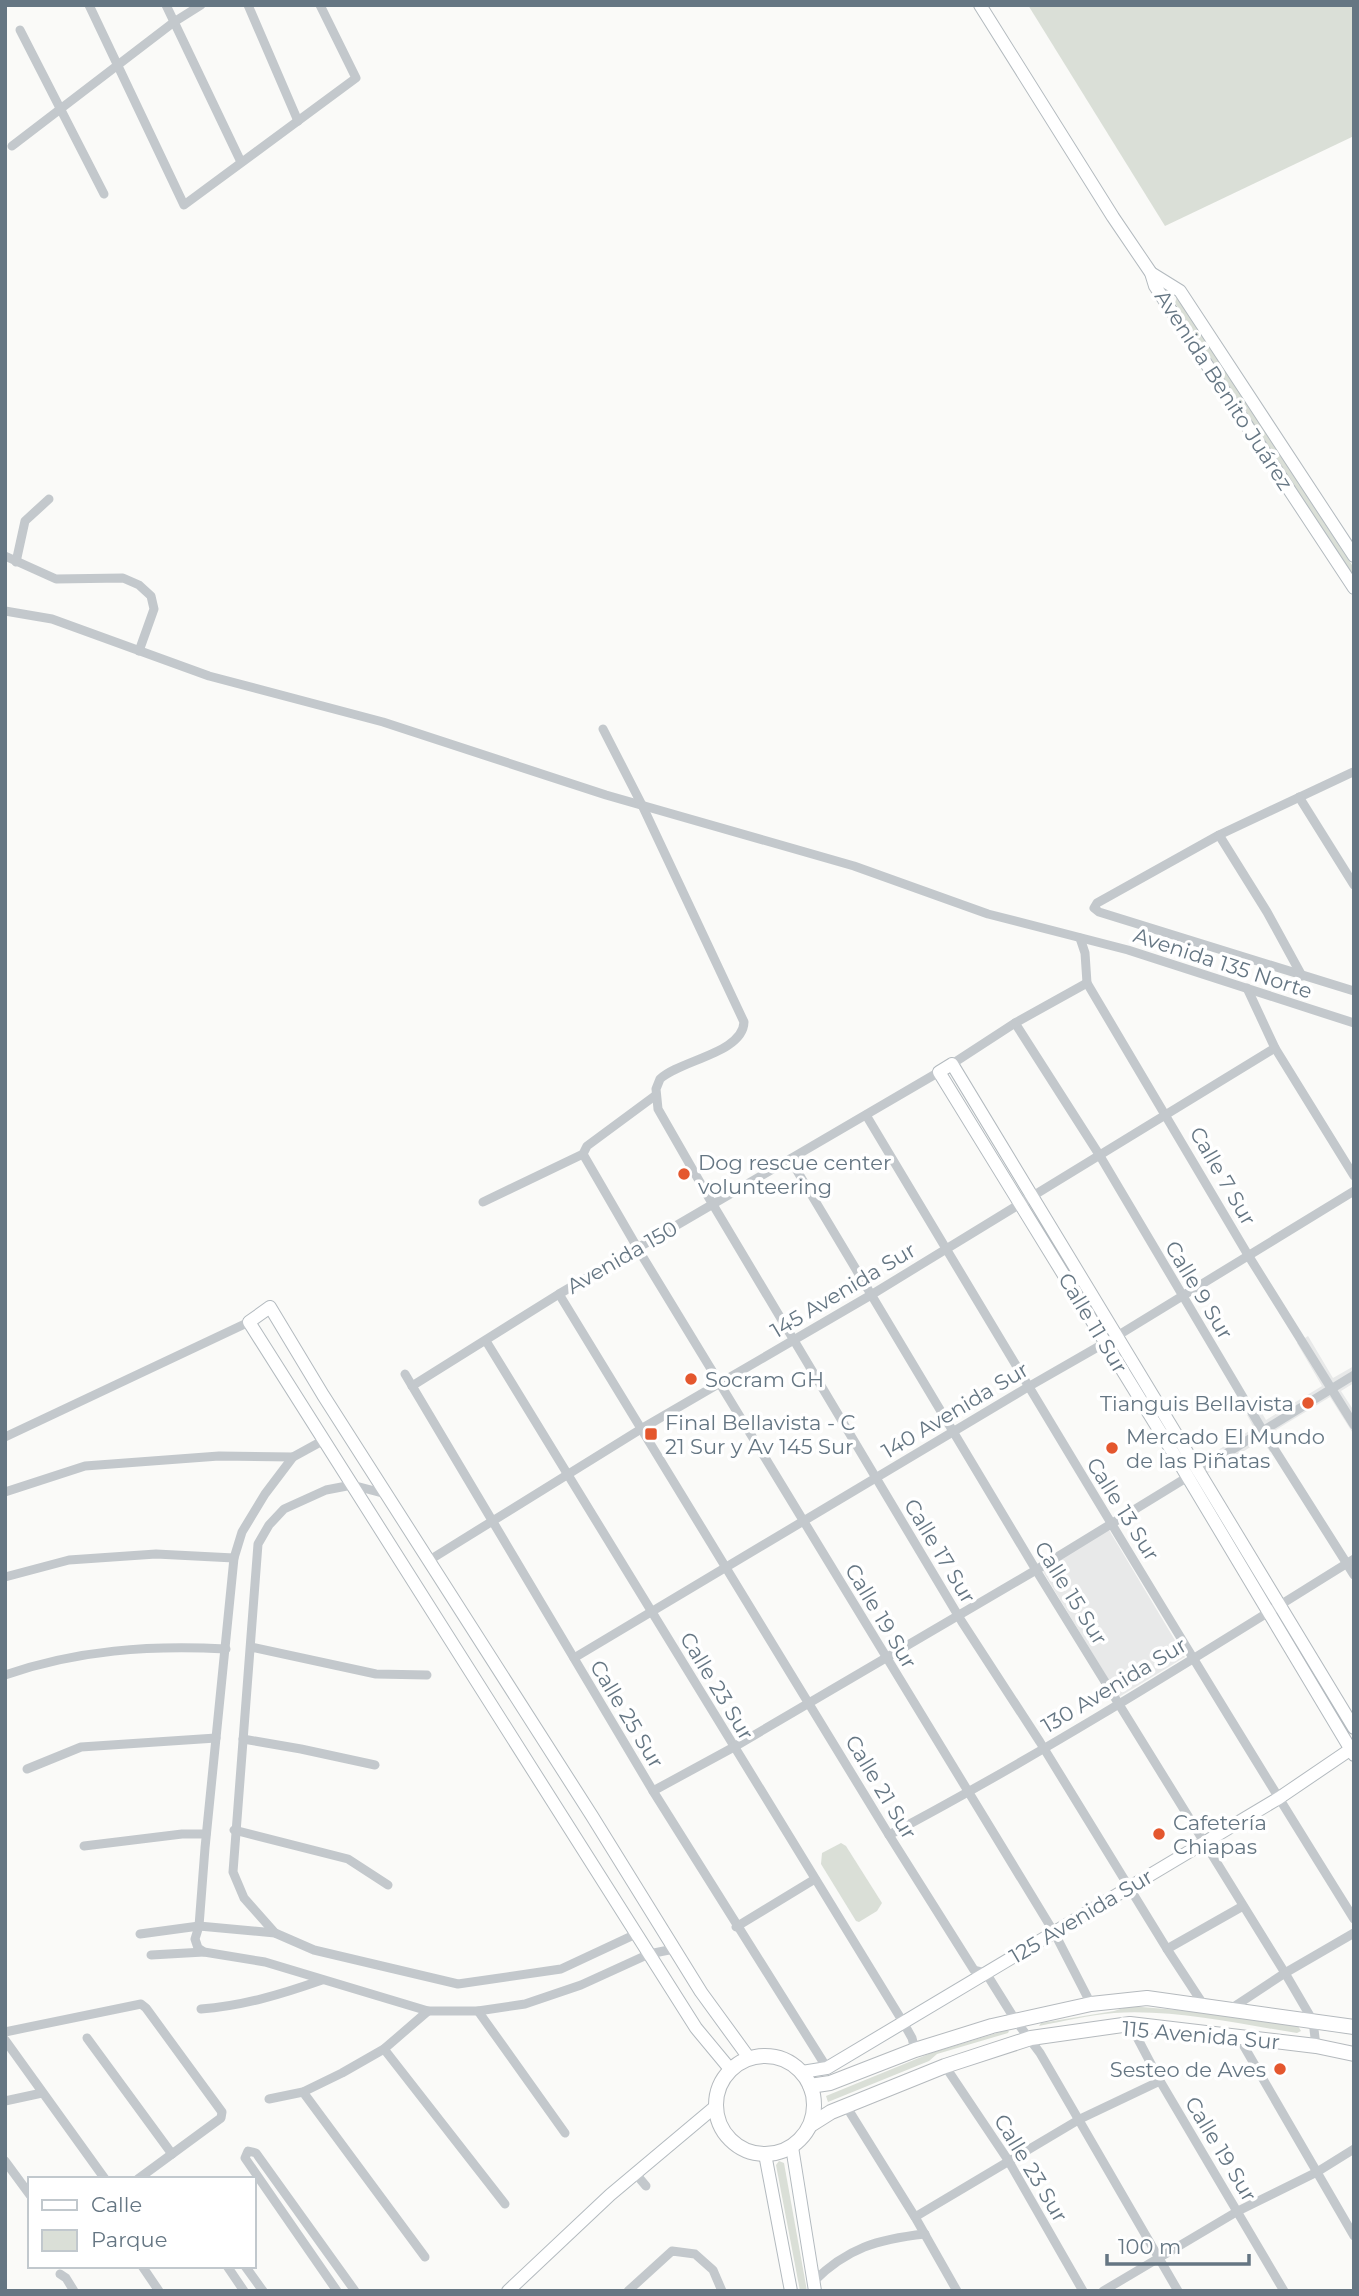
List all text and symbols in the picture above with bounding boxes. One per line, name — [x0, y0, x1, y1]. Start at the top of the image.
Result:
street label: Avenida Benito Juárez — [1150, 285, 1298, 495]
street label: Avenida 135 Norte — [1130, 922, 1316, 1004]
street label: Calle 7 Sur — [1185, 1122, 1261, 1230]
place label: Dog rescue center volunteering — [698, 1150, 891, 1199]
marker: Dog rescue center volunteering — [676, 1166, 692, 1182]
street label: Avenida 150 — [562, 1215, 682, 1299]
street label: Calle 9 Sur — [1160, 1236, 1238, 1344]
street label: 145 Avenida Sur — [766, 1237, 920, 1343]
street label: Calle 11 Sur — [1053, 1268, 1133, 1378]
street label: 140 Avenida Sur — [877, 1356, 1033, 1464]
place label: Socram GH — [705, 1367, 824, 1392]
marker: Socram GH — [683, 1371, 699, 1387]
place label: Tianguis Bellavista — [1100, 1391, 1294, 1416]
marker: Tianguis Bellavista — [1300, 1395, 1316, 1411]
place label: Final Bellavista - C 21 Sur y Av 145 Sur — [665, 1410, 855, 1459]
place label: Mercado El Mundo de las Piñatas — [1126, 1424, 1325, 1473]
marker: Final Bellavista - C 21 Sur y Av 145 Sur — [643, 1426, 659, 1442]
marker: Mercado El Mundo de las Piñatas — [1104, 1440, 1120, 1456]
street label: Calle 13 Sur — [1081, 1453, 1165, 1565]
street label: Calle 17 Sur — [899, 1494, 981, 1608]
street label: Calle 15 Sur — [1029, 1537, 1113, 1649]
street label: Calle 19 Sur — [840, 1559, 922, 1673]
street label: Calle 23 Sur — [675, 1628, 759, 1744]
street label: 130 Avenida Sur — [1037, 1632, 1191, 1738]
street label: Calle 25 Sur — [585, 1656, 669, 1772]
street label: Calle 21 Sur — [840, 1730, 922, 1844]
place label: Cafetería Chiapas — [1173, 1810, 1267, 1859]
marker: Cafetería Chiapas — [1151, 1826, 1167, 1842]
street label: 125 Avenida Sur — [1005, 1863, 1157, 1969]
street label: 115 Avenida Sur — [1121, 2016, 1281, 2054]
place label: Sesteo de Aves — [1110, 2057, 1266, 2082]
marker: Sesteo de Aves — [1272, 2061, 1288, 2077]
street label: Calle 19 Sur — [1180, 2092, 1262, 2206]
street label: Calle 23 Sur — [989, 2110, 1073, 2226]
legend — [28, 2177, 256, 2268]
text: Calle — [91, 2192, 142, 2217]
scale bar — [1107, 2222, 1249, 2266]
text: Parque — [91, 2227, 167, 2252]
text: 100 m — [1118, 2234, 1181, 2259]

